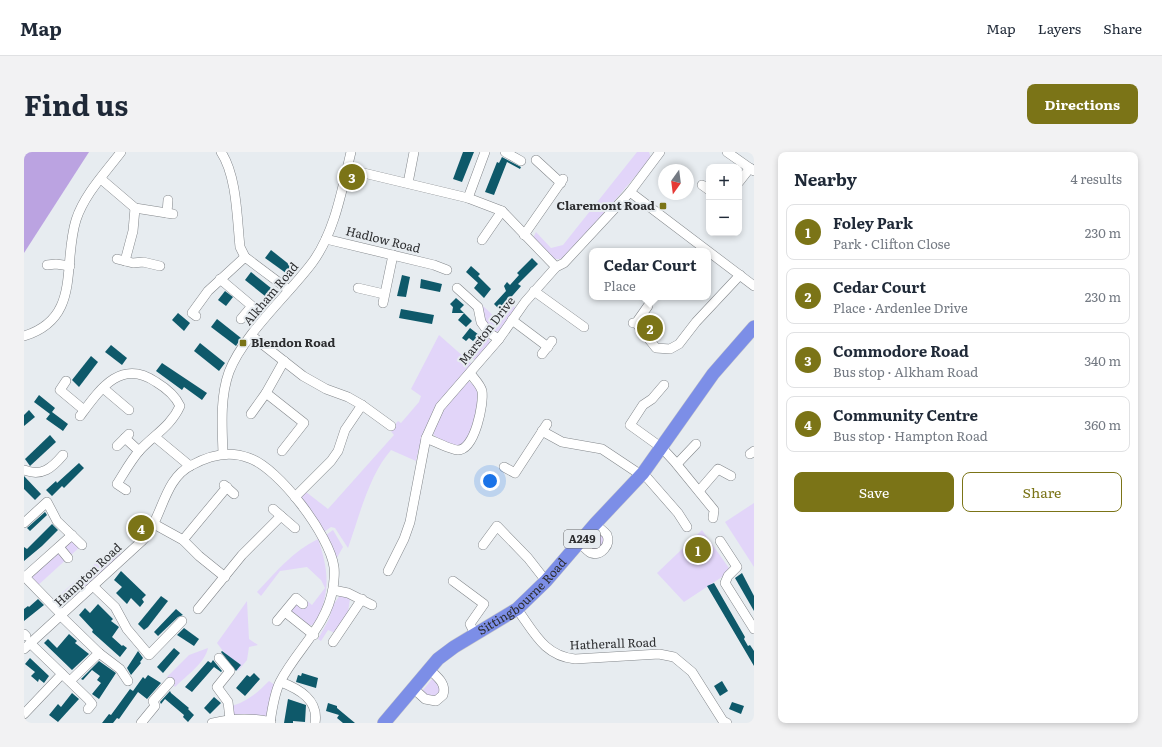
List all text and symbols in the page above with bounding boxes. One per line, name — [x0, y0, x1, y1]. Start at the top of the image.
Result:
text: Map — [20, 14, 62, 42]
text: Map — [986, 18, 1016, 38]
text: Layers — [1038, 18, 1081, 38]
text: Share — [1103, 18, 1142, 38]
text: Find us — [24, 83, 128, 125]
button: Directions — [1027, 84, 1138, 124]
pin: 3 — [339, 162, 365, 192]
north arrow — [658, 164, 694, 200]
map controls — [706, 164, 742, 236]
button: + — [706, 164, 742, 200]
text: Nearby — [794, 166, 857, 191]
text: 4 results — [1071, 169, 1122, 188]
place label: Claremont Road — [556, 196, 655, 214]
button: − — [706, 200, 742, 236]
marker: Claremont Road — [658, 201, 668, 211]
text: Foley Park — [833, 211, 913, 234]
street label: Hadlow Road — [344, 221, 423, 257]
text: 1 — [805, 223, 811, 242]
text: 230 m — [1085, 223, 1121, 242]
text: Park · Clifton Close — [833, 234, 950, 253]
popup — [589, 248, 711, 300]
text: Cedar Court — [603, 253, 697, 276]
street label: Alkham Road — [238, 257, 302, 329]
text: Cedar Court — [833, 275, 926, 298]
text: Place — [603, 276, 636, 295]
text: 2 — [805, 287, 811, 306]
text: 230 m — [1085, 287, 1121, 306]
street label: Marston Drive — [454, 292, 519, 369]
text: Place · Ardenlee Drive — [833, 298, 968, 317]
pin: 2 — [637, 313, 663, 343]
place label: Blendon Road — [251, 333, 336, 351]
marker: Blendon Road — [238, 338, 248, 348]
text: Commodore Road — [833, 339, 969, 362]
text: 3 — [804, 351, 812, 370]
text: 340 m — [1084, 351, 1121, 370]
text: Bus stop · Alkham Road — [833, 362, 978, 381]
text: Community Centre — [833, 403, 978, 426]
text: 4 — [804, 415, 812, 434]
text: 360 m — [1084, 415, 1121, 434]
text: Bus stop · Hampton Road — [833, 426, 988, 445]
your location — [480, 471, 500, 491]
button: Save — [794, 472, 954, 512]
button: Share — [962, 472, 1122, 512]
pin: 4 — [128, 513, 154, 543]
road number: A249 — [564, 530, 600, 548]
pin: 1 — [685, 535, 711, 565]
street label: Hampton Road — [50, 538, 125, 610]
street label: Sittingbourne Road — [474, 553, 570, 639]
street label: Hatherall Road — [569, 632, 657, 654]

